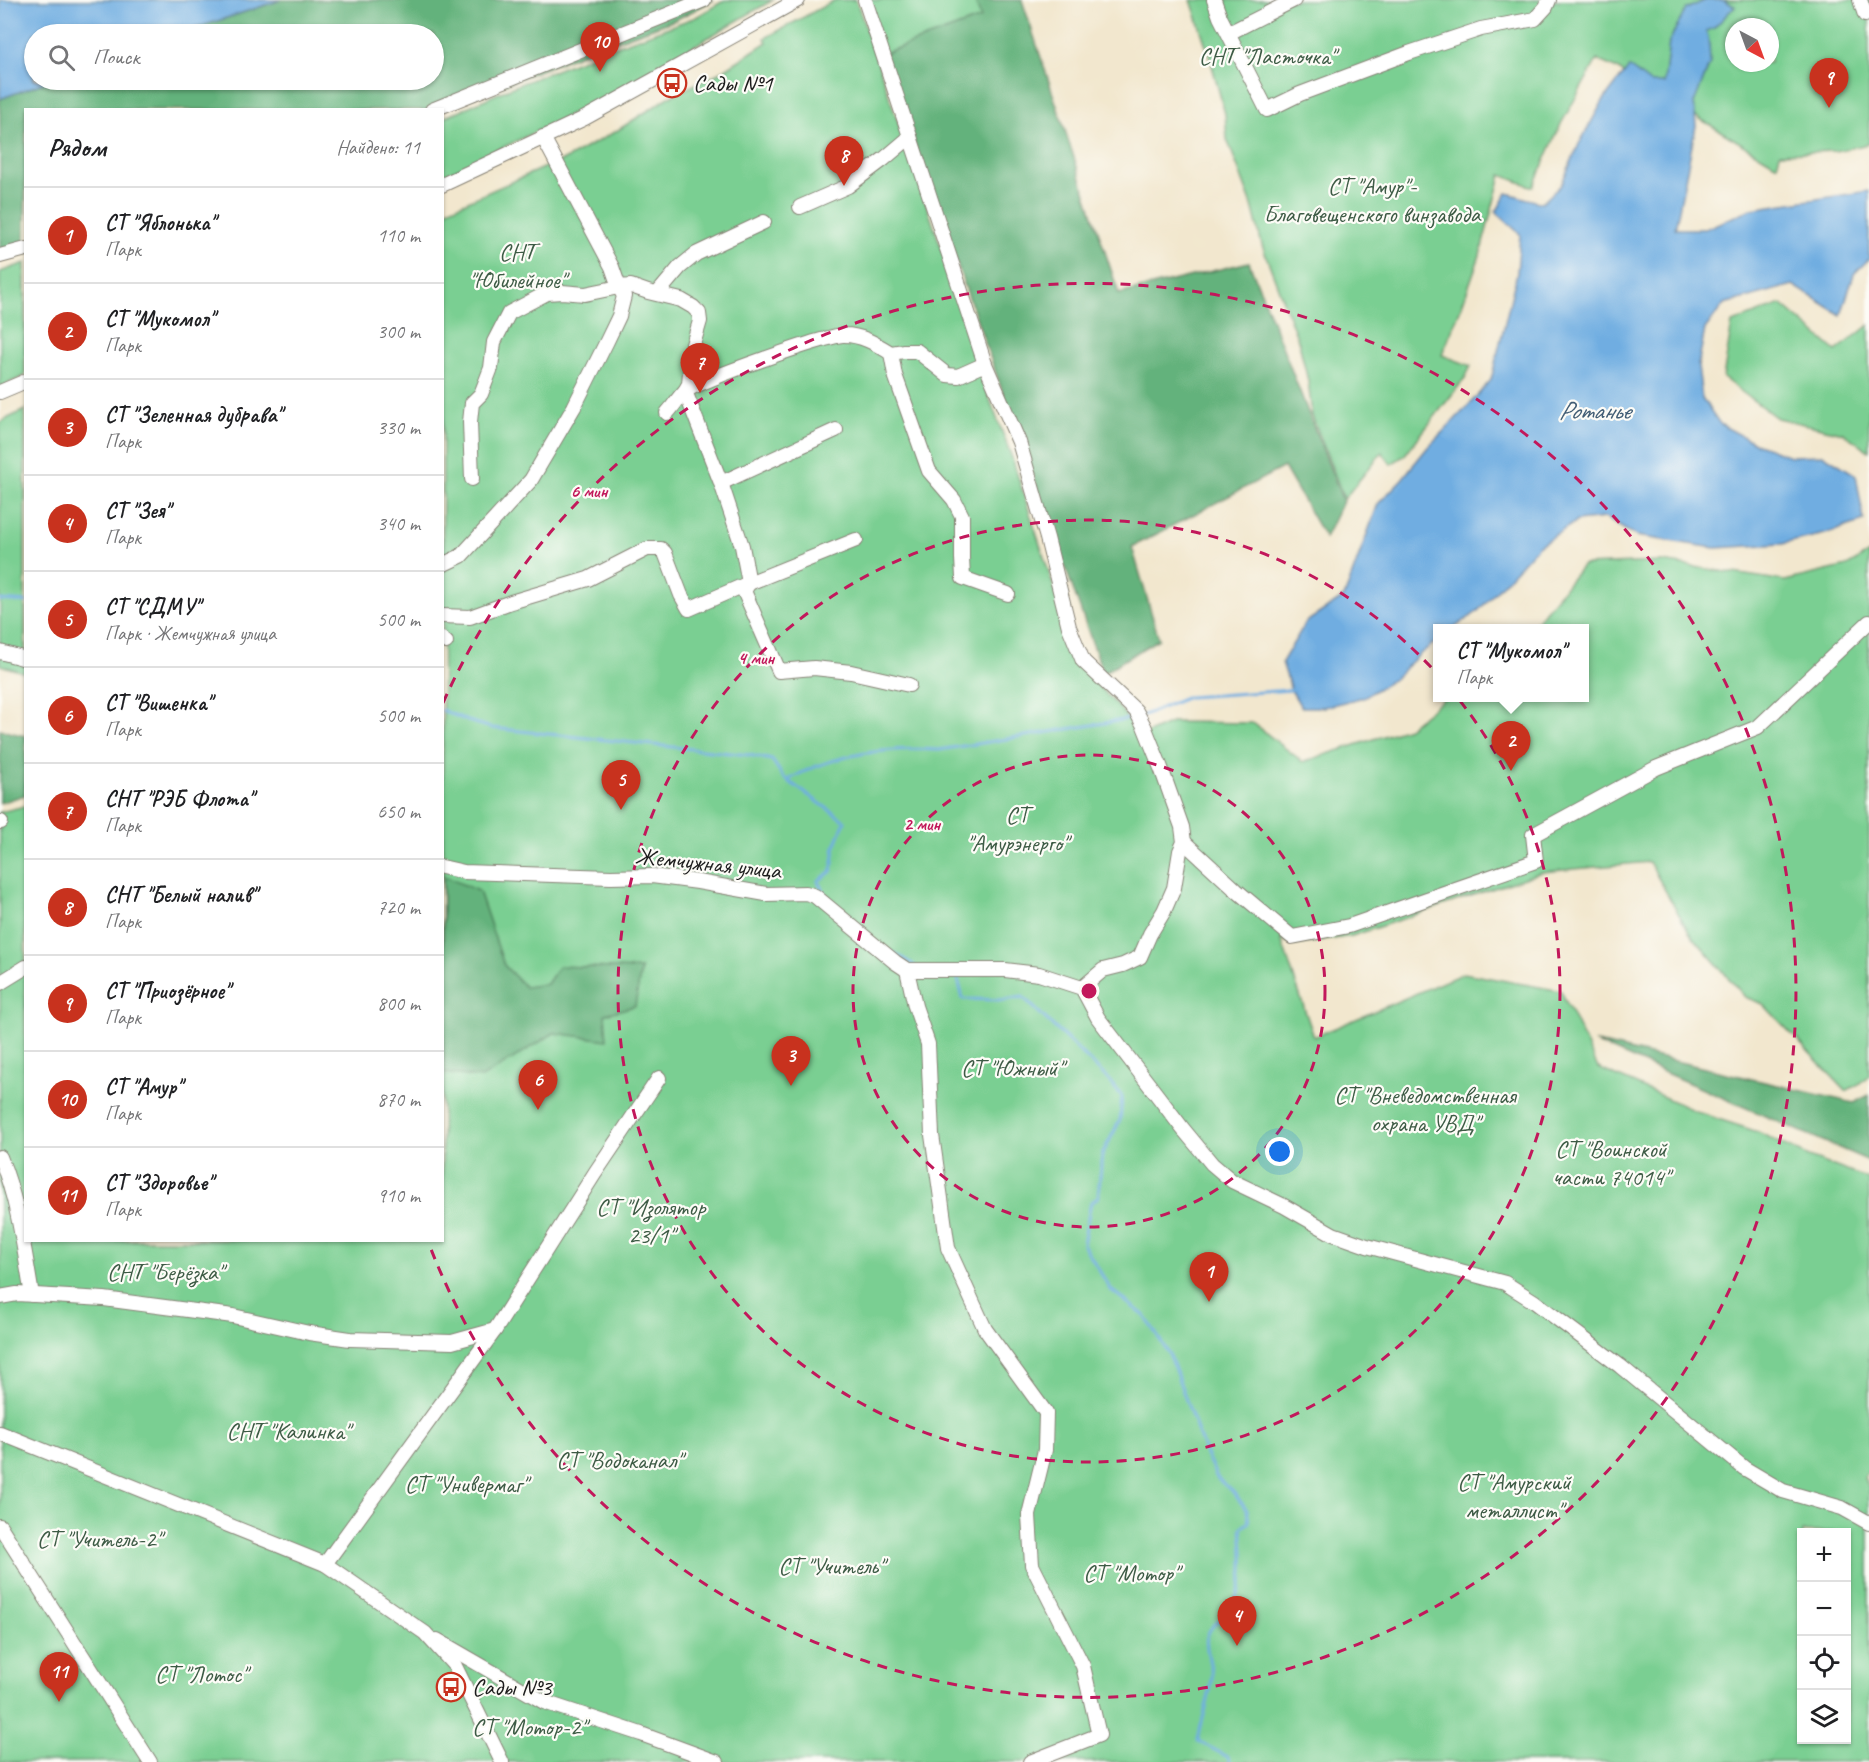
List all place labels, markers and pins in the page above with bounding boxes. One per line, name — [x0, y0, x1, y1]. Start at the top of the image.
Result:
pin: 10 — [580, 22, 620, 72]
pin: 9 — [1810, 58, 1848, 108]
bus stop icon: Сады №1 — [656, 67, 688, 99]
place label: Сады №1 — [693, 68, 774, 98]
pin: 8 — [824, 136, 864, 186]
pin: 7 — [680, 344, 720, 393]
pin: 2 — [1492, 722, 1530, 771]
pin: 5 — [602, 760, 640, 810]
centre of rings — [1079, 981, 1099, 1001]
pin: 3 — [772, 1036, 810, 1086]
pin: 6 — [518, 1060, 558, 1110]
pin: 1 — [1190, 1252, 1228, 1302]
pin: 4 — [1218, 1596, 1256, 1646]
pin: 11 — [40, 1652, 78, 1702]
bus stop icon: Сады №3 — [435, 1671, 467, 1703]
place label: Сады №3 — [472, 1672, 554, 1702]

